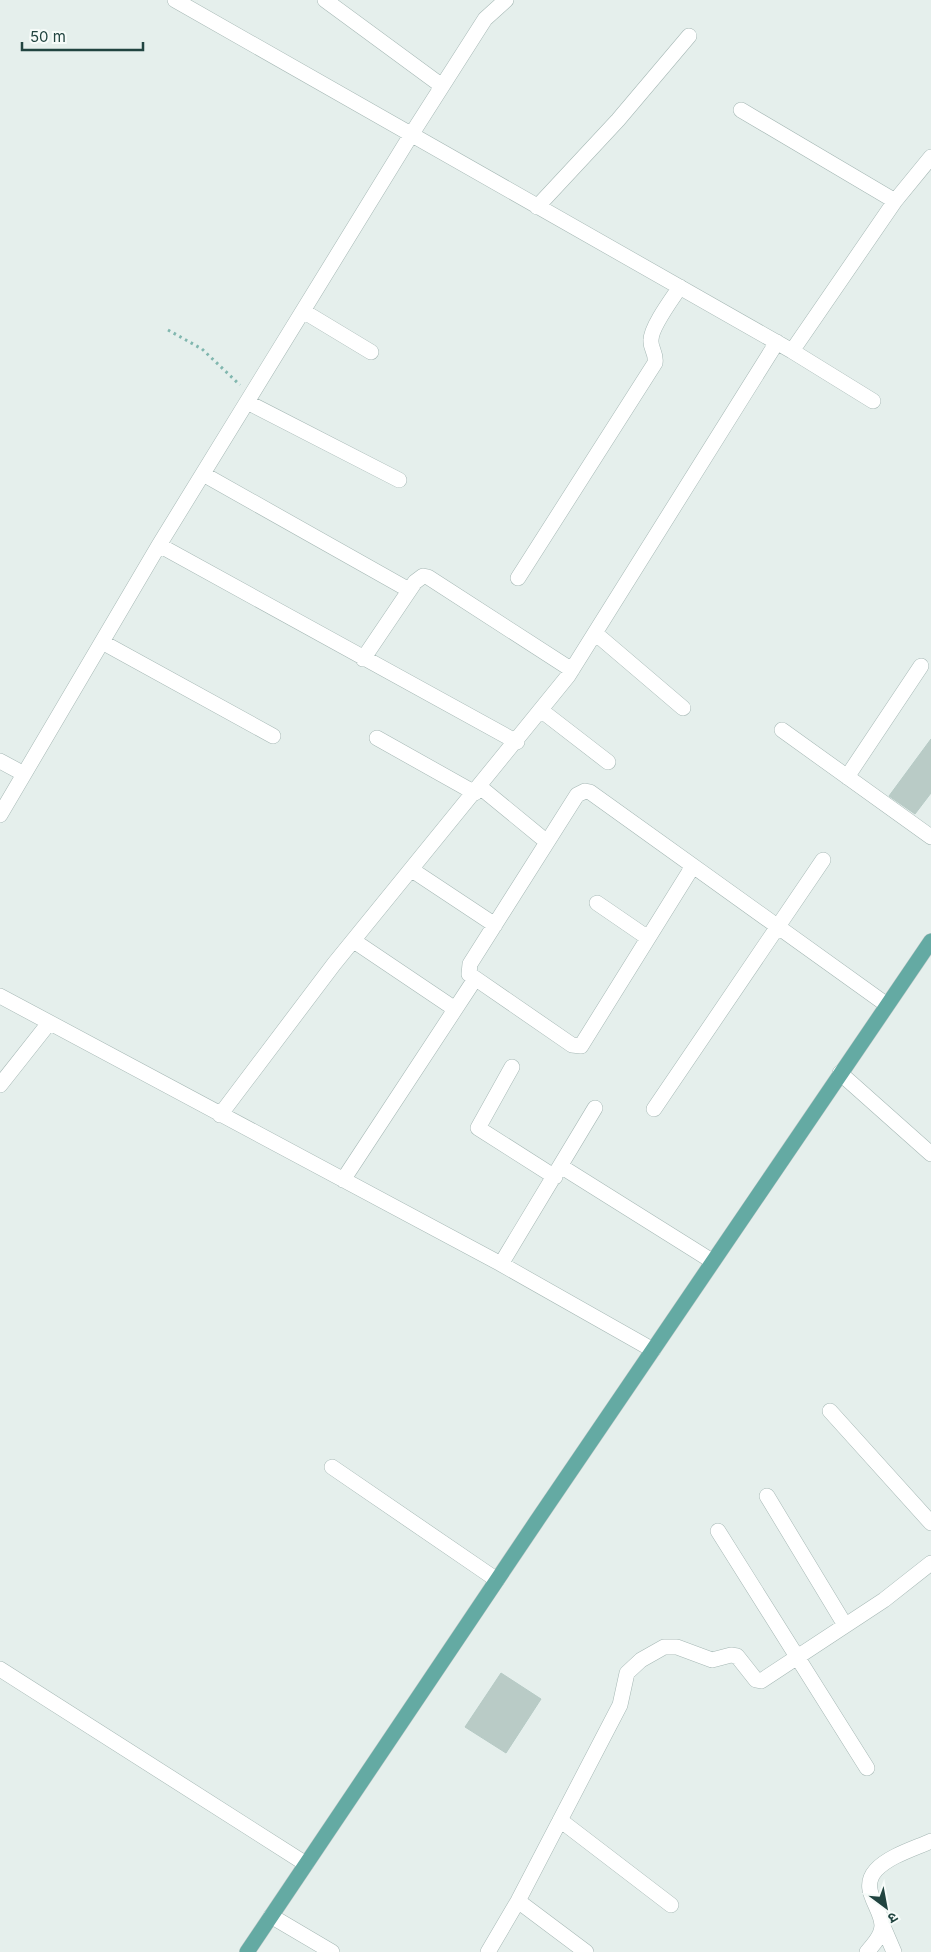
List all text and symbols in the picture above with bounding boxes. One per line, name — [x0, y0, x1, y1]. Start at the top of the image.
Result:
scale bar — [22, 20, 144, 52]
text: 50 m — [30, 27, 66, 46]
north arrow — [861, 1882, 911, 1932]
text: उ — [884, 1909, 901, 1928]

